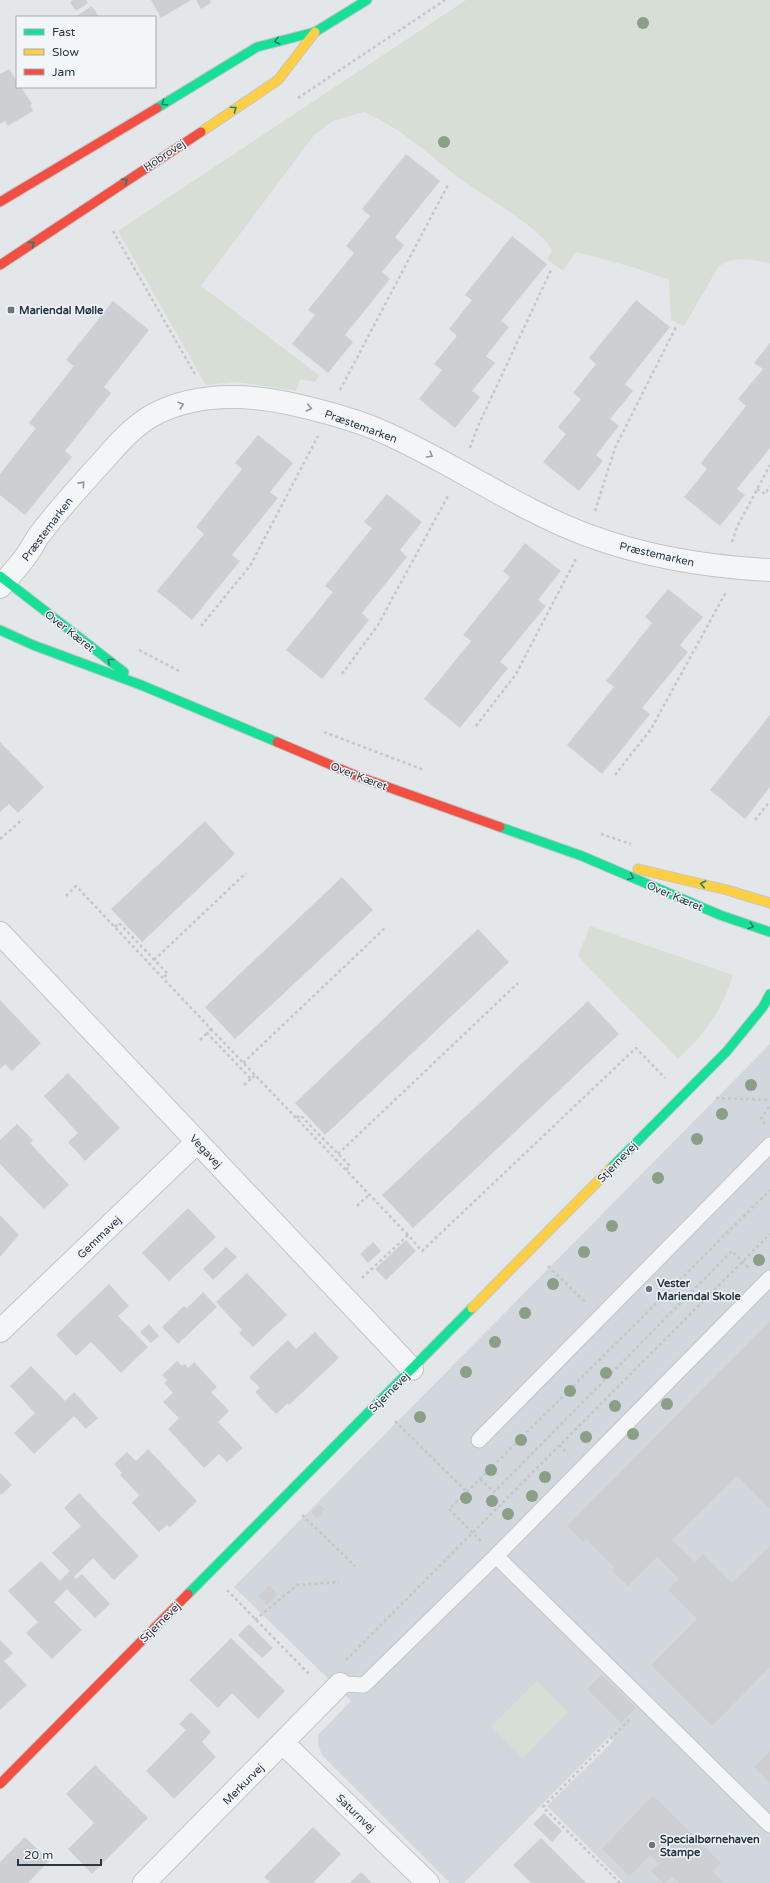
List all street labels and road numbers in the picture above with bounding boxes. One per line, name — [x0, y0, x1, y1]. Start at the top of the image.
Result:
street label: Hobrovej — [141, 137, 188, 174]
street label: Præstemarken — [323, 407, 399, 446]
street label: Præstemarken — [19, 495, 76, 564]
street label: Præstemarken — [618, 540, 696, 569]
street label: Over Kæret — [42, 608, 97, 655]
street label: Over Kæret — [329, 760, 389, 793]
street label: Over Kæret — [645, 879, 705, 914]
street label: Vegavej — [187, 1132, 225, 1171]
street label: Stjernevej — [595, 1139, 640, 1185]
street label: Gemmavej — [75, 1213, 124, 1261]
street label: Stjernevej — [367, 1369, 412, 1415]
street label: Stjernevej — [138, 1599, 183, 1645]
street label: Merkurvej — [220, 1761, 267, 1808]
street label: Saturnvej — [333, 1792, 378, 1835]

